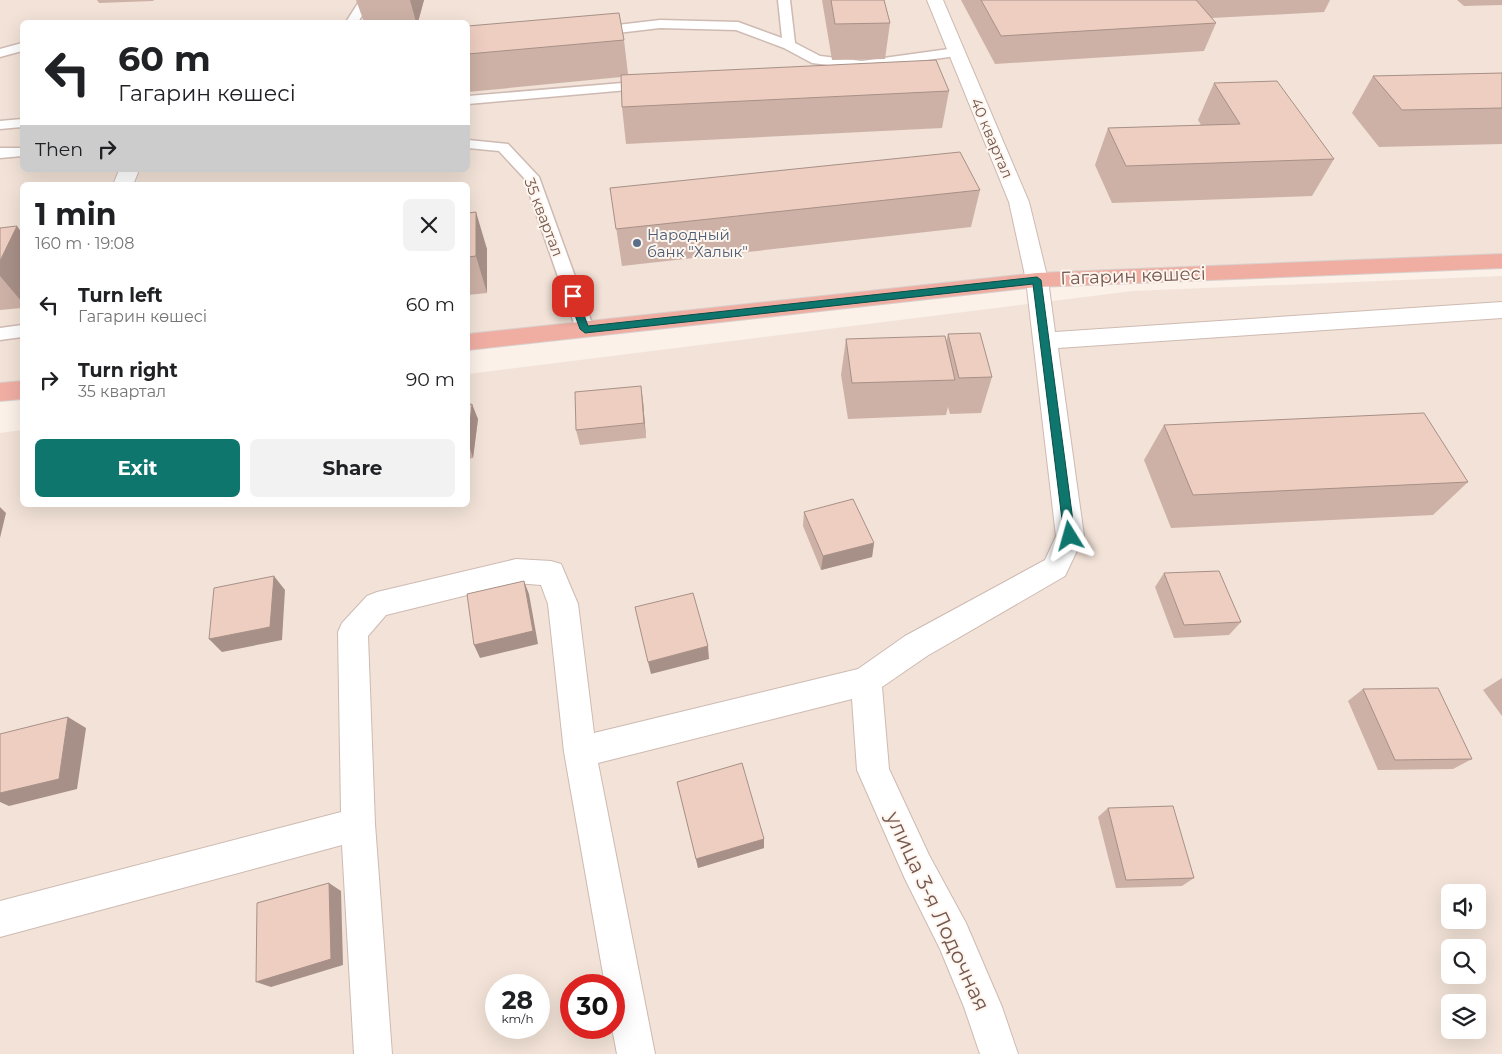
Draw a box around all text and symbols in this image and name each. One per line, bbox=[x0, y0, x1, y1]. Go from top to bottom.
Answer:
text: 60 m bbox=[118, 37, 211, 80]
icon: left bbox=[35, 40, 100, 105]
text: Гагарин көшесі bbox=[118, 80, 296, 107]
street label: 40 квартал bbox=[967, 95, 1017, 181]
icon: right bbox=[93, 135, 121, 163]
text: Then bbox=[35, 138, 83, 161]
street label: 35 квартал bbox=[520, 175, 568, 259]
text: 1 min bbox=[35, 196, 116, 233]
button: close bbox=[403, 199, 455, 251]
place label: Народный банк "Халык" bbox=[647, 225, 748, 261]
text: 160 m · 19:08 bbox=[35, 234, 134, 253]
marker: Народный банк "Халык" bbox=[631, 237, 643, 249]
street label: Гагарин көшесі bbox=[1060, 262, 1206, 290]
pin bbox=[552, 275, 594, 317]
icon: arrive bbox=[559, 282, 587, 310]
text: Turn left bbox=[78, 284, 163, 307]
icon: left bbox=[35, 291, 63, 319]
text: 60 m bbox=[406, 293, 455, 316]
text: Гагарин көшесі bbox=[78, 307, 207, 326]
text: Turn right bbox=[78, 359, 178, 382]
icon: right bbox=[35, 366, 63, 394]
text: 90 m bbox=[406, 368, 455, 391]
text: 35 квартал bbox=[78, 382, 166, 401]
button: Exit bbox=[35, 439, 240, 497]
button: Share bbox=[250, 439, 455, 497]
position arrow bbox=[1043, 509, 1095, 561]
street label: улица 3-я Лодочная bbox=[880, 806, 995, 1015]
map controls bbox=[1441, 884, 1486, 1039]
button: sound bbox=[1441, 884, 1486, 929]
button: search bbox=[1441, 939, 1486, 984]
speed limit sign: 30 bbox=[560, 974, 625, 1039]
text: 28 bbox=[502, 985, 533, 1015]
button: layers bbox=[1441, 994, 1486, 1039]
text: km/h bbox=[501, 1011, 534, 1026]

